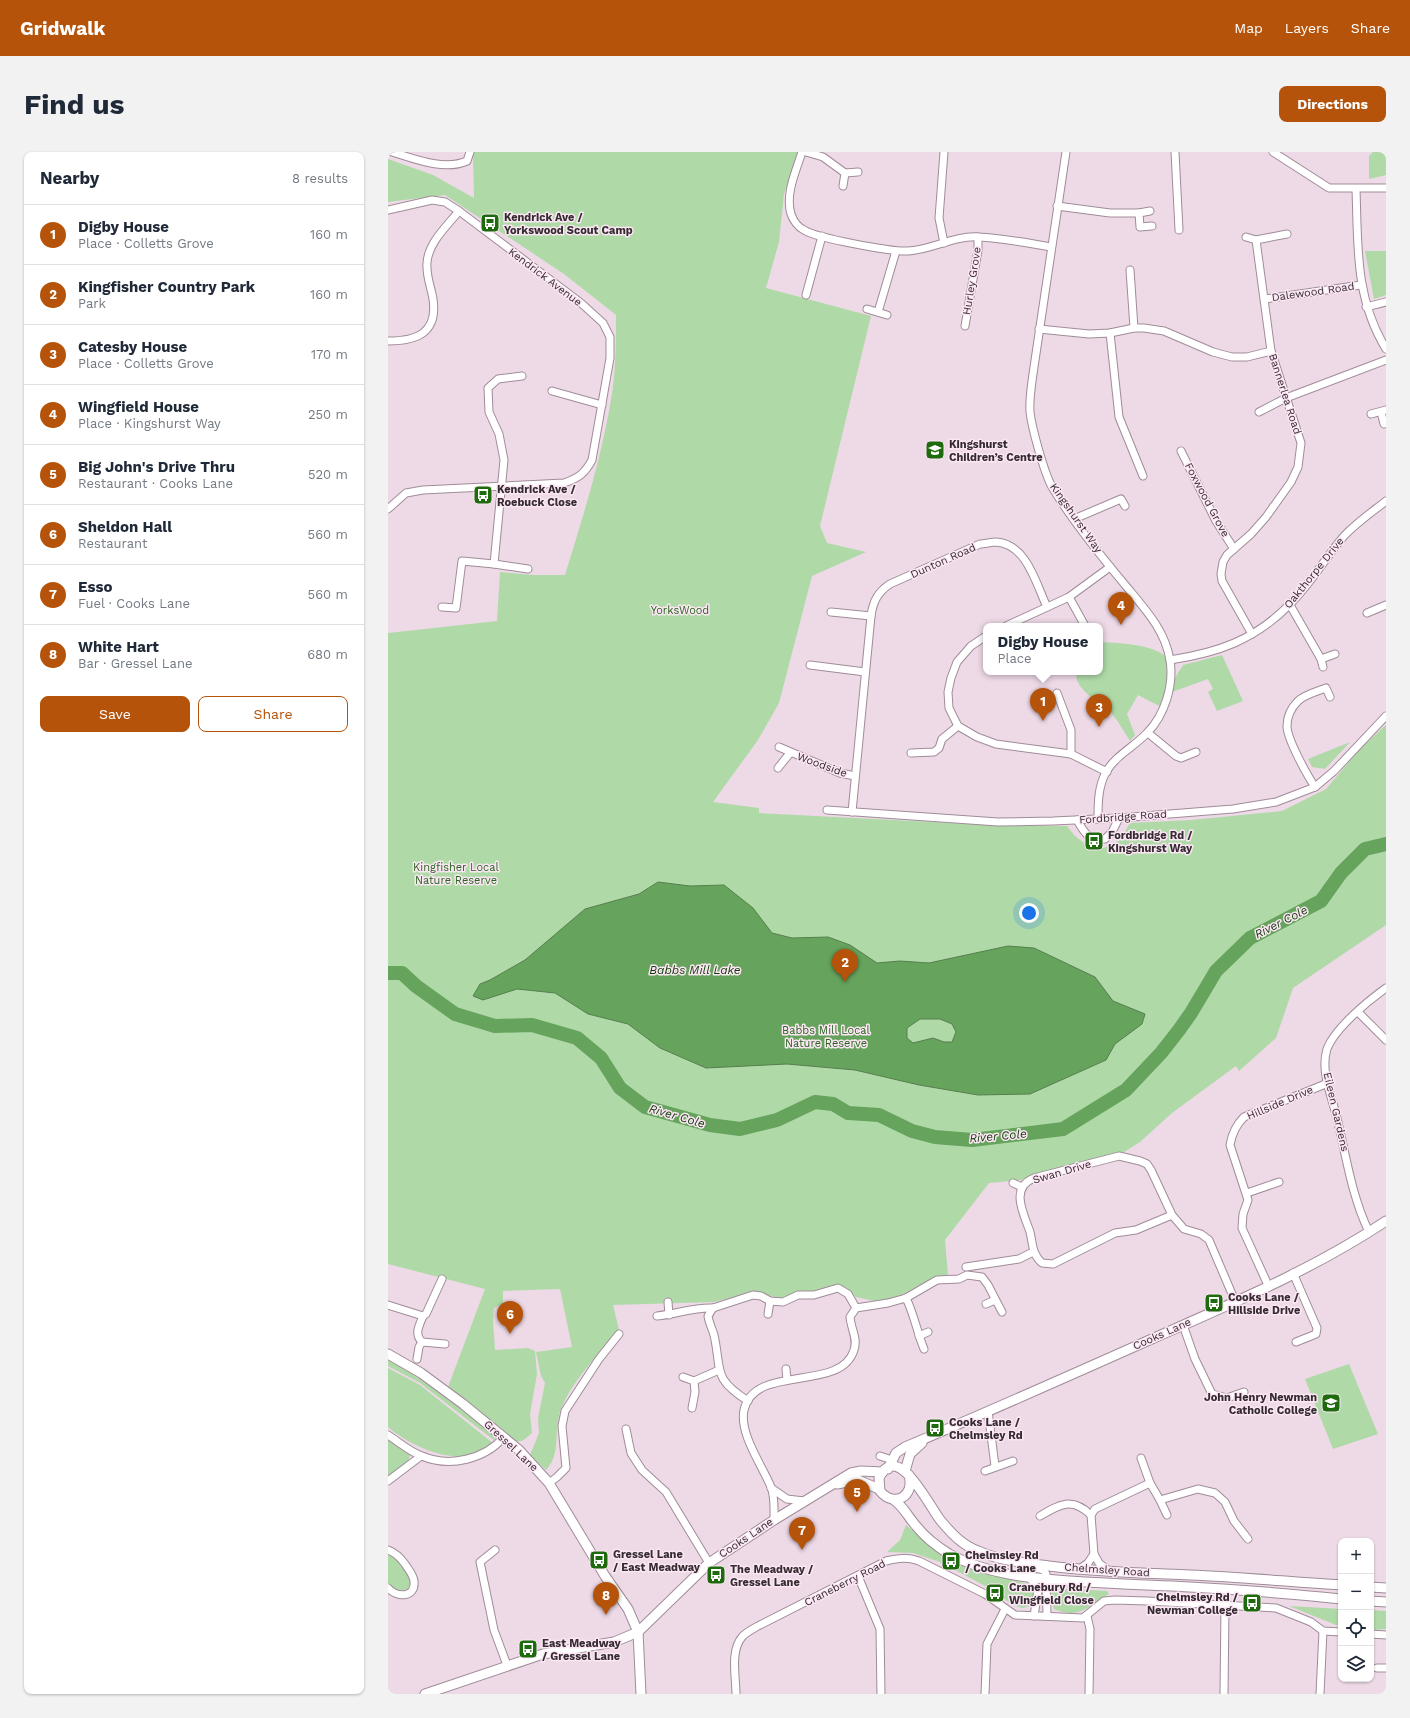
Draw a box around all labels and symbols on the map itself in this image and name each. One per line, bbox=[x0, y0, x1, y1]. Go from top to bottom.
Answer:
place label: Kendrick Ave / Yorkswood Scout Camp bbox=[504, 211, 633, 237]
bus stop icon: Kendrick Ave / Yorkswood Scout Camp bbox=[479, 212, 501, 234]
street label: Kendrick Avenue bbox=[506, 245, 584, 309]
street label: Hurley Grove bbox=[960, 246, 984, 316]
street label: Dalewood Road bbox=[1271, 280, 1355, 304]
street label: Bannerlea Road bbox=[1266, 352, 1304, 436]
place label: Kingshurst Children’s Centre bbox=[949, 438, 1043, 464]
school or university icon: Kingshurst Children’s Centre bbox=[924, 439, 946, 461]
street label: Foxwood Grove bbox=[1182, 461, 1232, 539]
street label: Kingshurst Way bbox=[1047, 481, 1105, 556]
place label: Kendrick Ave / Roebuck Close bbox=[497, 483, 577, 509]
bus stop icon: Kendrick Ave / Roebuck Close bbox=[472, 484, 494, 506]
street label: Oakthorpe Drive bbox=[1281, 535, 1347, 611]
street label: Dunton Road bbox=[908, 541, 978, 581]
pin: 4 bbox=[1108, 592, 1134, 625]
park label: YorksWood bbox=[651, 604, 709, 617]
pin: 1 bbox=[1030, 688, 1056, 721]
pin: 3 bbox=[1086, 694, 1112, 727]
street label: Woodside bbox=[795, 750, 849, 780]
street label: Fordbridge Road bbox=[1079, 807, 1167, 827]
place label: Fordbridge Rd / Kingshurst Way bbox=[1108, 829, 1193, 855]
bus stop icon: Fordbridge Rd / Kingshurst Way bbox=[1083, 830, 1105, 852]
park label: Kingfisher Local Nature Reserve bbox=[413, 861, 500, 887]
your location bbox=[1019, 903, 1039, 923]
water label: River Cole bbox=[1252, 903, 1310, 941]
pin: 2 bbox=[832, 949, 858, 982]
water label: Babbs Mill Lake bbox=[649, 963, 741, 977]
park label: Babbs Mill Local Nature Reserve bbox=[782, 1024, 871, 1050]
street label: Eileen Gardens bbox=[1321, 1071, 1351, 1153]
street label: Hillside Drive bbox=[1245, 1083, 1315, 1123]
water label: River Cole bbox=[647, 1101, 707, 1131]
water label: River Cole bbox=[969, 1127, 1027, 1145]
street label: Swan Drive bbox=[1031, 1157, 1093, 1187]
place label: Cooks Lane / Hillside Drive bbox=[1228, 1291, 1300, 1317]
bus stop icon: Cooks Lane / Hillside Drive bbox=[1203, 1292, 1225, 1314]
pin: 6 bbox=[497, 1301, 523, 1334]
street label: Cooks Lane bbox=[1131, 1315, 1193, 1353]
place label: John Henry Newman Catholic College bbox=[1204, 1391, 1317, 1417]
school or university icon: John Henry Newman Catholic College bbox=[1320, 1392, 1342, 1414]
place label: Cooks Lane / Chelmsley Rd bbox=[949, 1416, 1023, 1442]
bus stop icon: Cooks Lane / Chelmsley Rd bbox=[924, 1417, 946, 1439]
street label: Gressel Lane bbox=[481, 1418, 541, 1474]
pin: 5 bbox=[844, 1479, 870, 1512]
street label: Cooks Lane bbox=[717, 1515, 775, 1561]
pin: 7 bbox=[789, 1517, 815, 1550]
place label: Gressel Lane / East Meadway bbox=[613, 1548, 701, 1574]
bus stop icon: Gressel Lane / East Meadway bbox=[588, 1549, 610, 1571]
place label: Chelmsley Rd / Cooks Lane bbox=[965, 1549, 1039, 1575]
bus stop icon: Chelmsley Rd / Cooks Lane bbox=[940, 1550, 962, 1572]
street label: Craneberry Road bbox=[802, 1557, 888, 1609]
street label: Chelmsley Road bbox=[1064, 1561, 1150, 1579]
place label: The Meadway / Gressel Lane bbox=[730, 1563, 813, 1589]
bus stop icon: The Meadway / Gressel Lane bbox=[705, 1564, 727, 1586]
place label: Cranebury Rd / Wingfield Close bbox=[1009, 1581, 1094, 1607]
pin: 8 bbox=[593, 1582, 619, 1615]
bus stop icon: Cranebury Rd / Wingfield Close bbox=[984, 1582, 1006, 1604]
place label: Chelmsley Rd / Newman College bbox=[1147, 1591, 1238, 1617]
bus stop icon: Chelmsley Rd / Newman College bbox=[1241, 1592, 1263, 1614]
place label: East Meadway / Gressel Lane bbox=[542, 1637, 622, 1663]
bus stop icon: East Meadway / Gressel Lane bbox=[517, 1638, 539, 1660]

